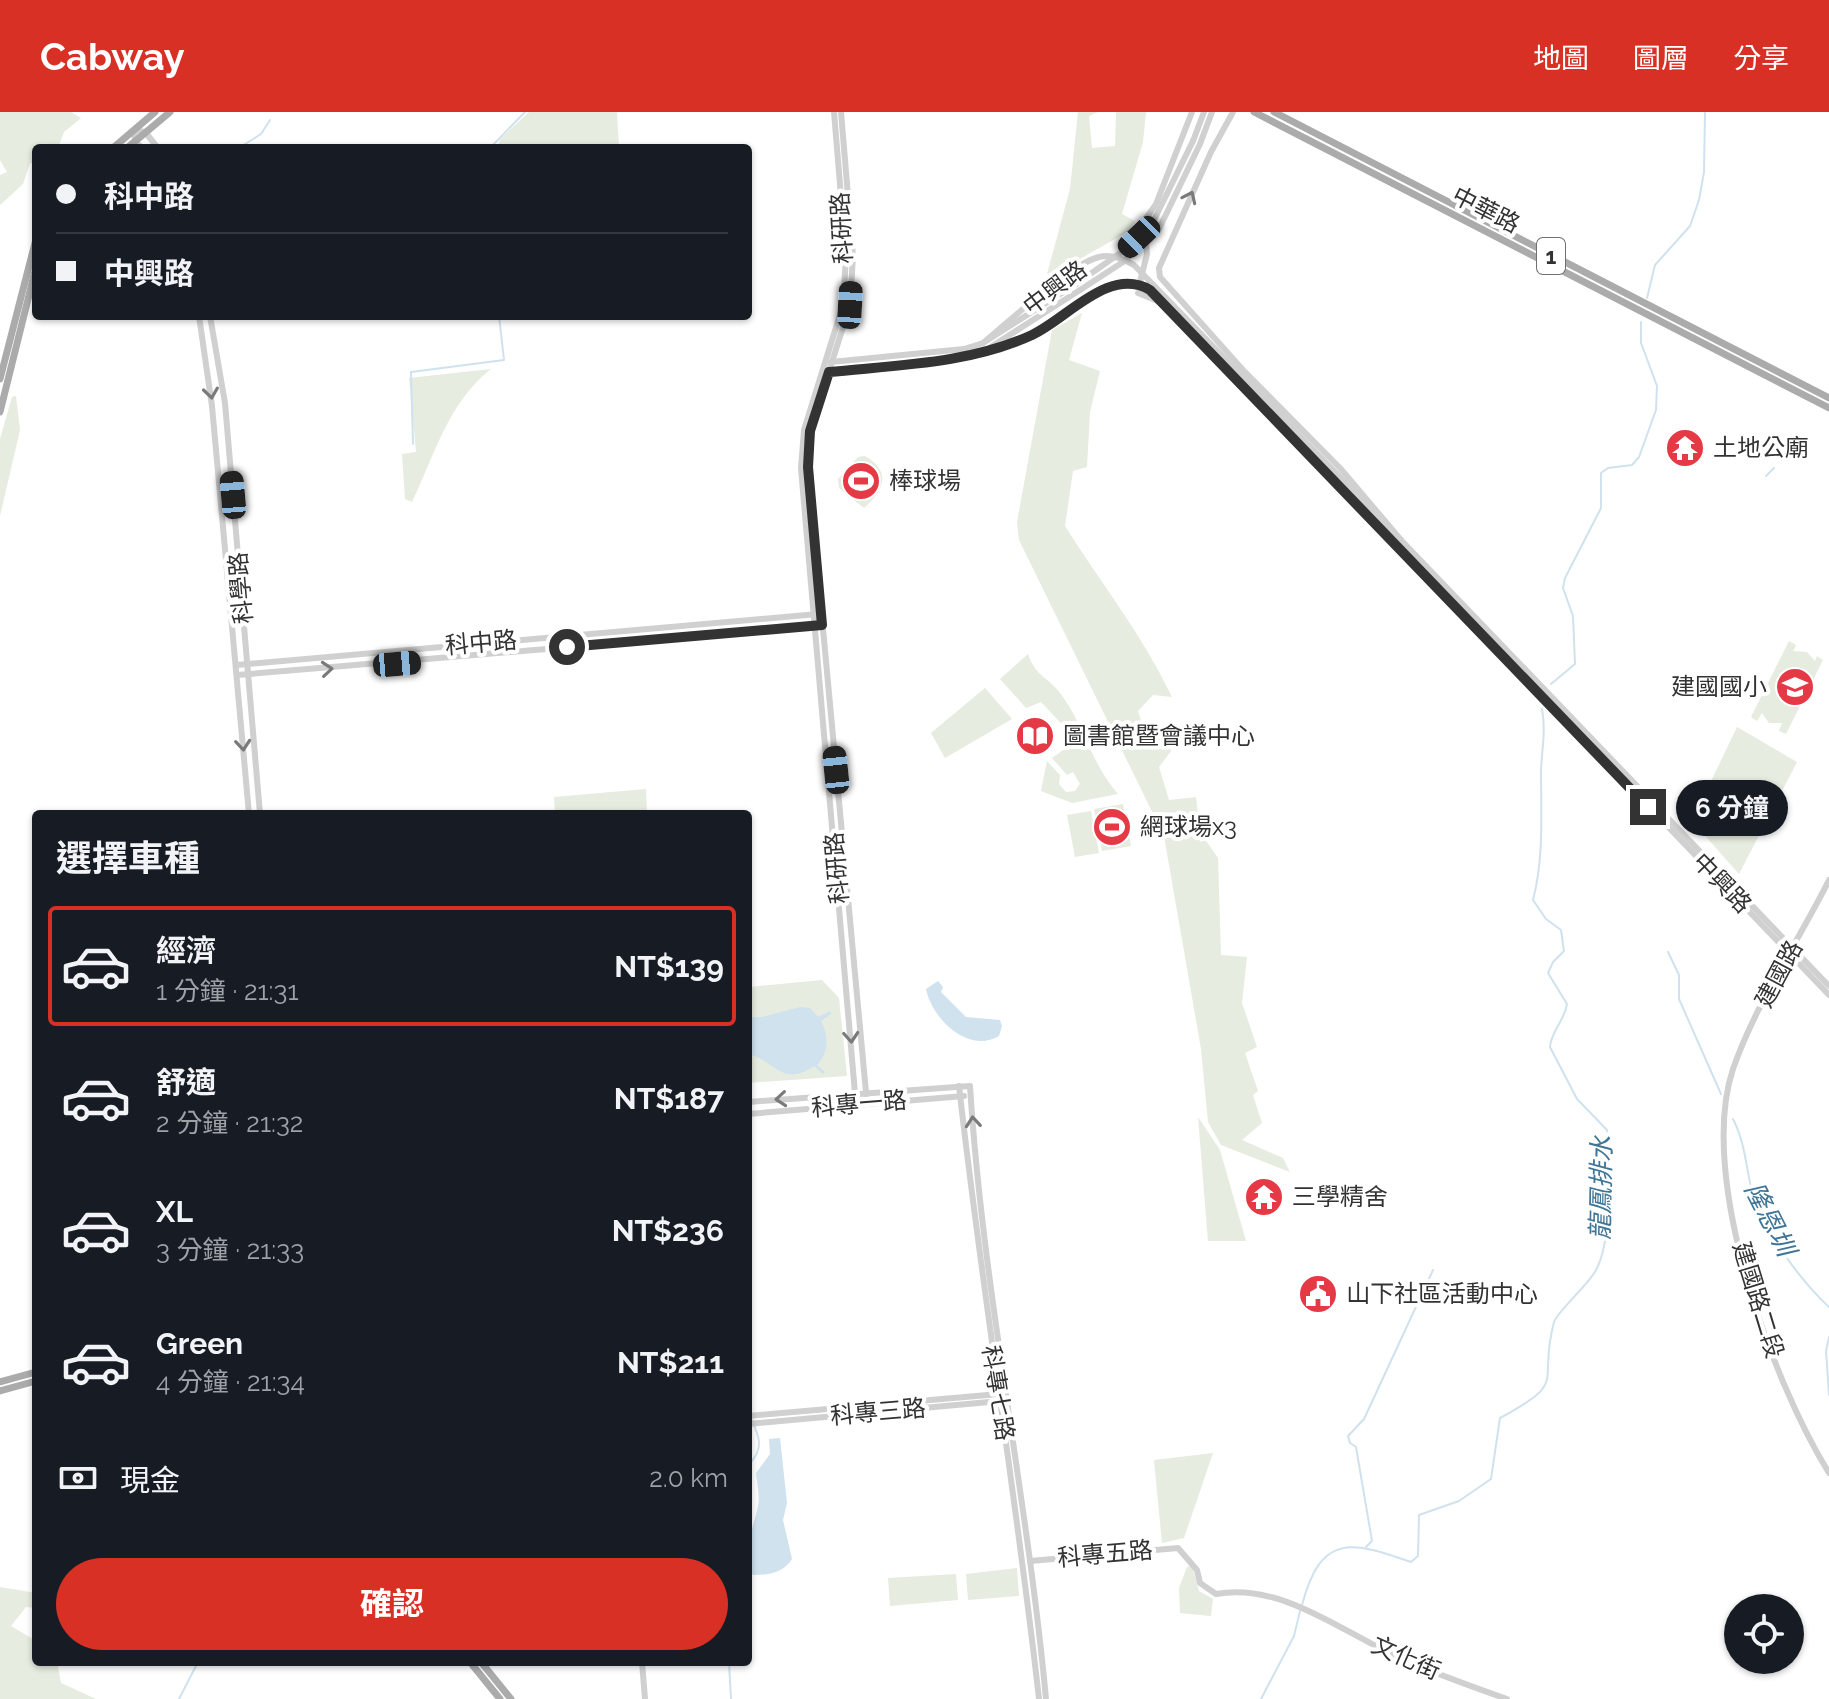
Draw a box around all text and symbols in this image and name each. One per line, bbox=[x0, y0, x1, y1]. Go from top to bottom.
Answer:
text: Cabway bbox=[40, 34, 185, 79]
text: 地圖 bbox=[1533, 42, 1589, 75]
text: 圖層 bbox=[1633, 42, 1689, 75]
text: 分享 bbox=[1733, 42, 1789, 75]
text: 科中路 bbox=[104, 179, 194, 214]
street label: 中華路 bbox=[1448, 180, 1525, 239]
one-way arrow bbox=[1180, 190, 1196, 205]
street label: 科研路 bbox=[825, 191, 858, 265]
car bbox=[1113, 212, 1165, 262]
road number: 1 bbox=[1537, 238, 1565, 274]
street label: 中興路 bbox=[1017, 254, 1092, 321]
text: 中興路 bbox=[104, 256, 194, 291]
car bbox=[837, 280, 863, 330]
one-way arrow bbox=[202, 387, 219, 400]
temple icon: 土地公廟 bbox=[1664, 427, 1706, 469]
place label: 土地公廟 bbox=[1713, 433, 1809, 462]
sports icon: 棒球場 bbox=[840, 460, 882, 502]
place label: 棒球場 bbox=[889, 466, 961, 495]
car bbox=[219, 470, 247, 520]
street label: 科學路 bbox=[223, 551, 258, 625]
street label: 科中路 bbox=[444, 625, 518, 660]
route start bbox=[549, 629, 585, 665]
car bbox=[372, 650, 422, 678]
one-way arrow bbox=[320, 661, 333, 678]
school or university icon: 建國國小 bbox=[1774, 666, 1816, 708]
place label: 建國國小 bbox=[1671, 672, 1767, 701]
library icon: 圖書館暨會議中心 bbox=[1014, 715, 1056, 757]
place label: 圖書館暨會議中心 bbox=[1063, 721, 1255, 750]
one-way arrow bbox=[234, 738, 251, 751]
car bbox=[822, 745, 850, 795]
callout: 6 分鐘 bbox=[1676, 779, 1788, 835]
route end bbox=[1630, 789, 1666, 825]
text: 6 分鐘 bbox=[1695, 793, 1769, 823]
sports icon: 網球場x3 bbox=[1091, 806, 1133, 848]
place label: 網球場x3 bbox=[1140, 812, 1237, 841]
street label: 科研路 bbox=[819, 831, 854, 905]
text: 選擇車種 bbox=[56, 837, 200, 879]
street label: 中興路 bbox=[1687, 847, 1758, 919]
icon: car bbox=[60, 930, 132, 1002]
text: 經濟 bbox=[156, 933, 216, 968]
street label: 建國路 bbox=[1749, 935, 1808, 1012]
text: NT$139 bbox=[614, 949, 724, 984]
text: 1 分鐘 · 21:31 bbox=[156, 976, 299, 1006]
one-way arrow bbox=[842, 1031, 859, 1044]
icon: car bbox=[60, 1062, 132, 1134]
text: 舒適 bbox=[156, 1065, 216, 1100]
text: NT$187 bbox=[614, 1081, 724, 1116]
street label: 科專一路 bbox=[810, 1085, 908, 1122]
one-way arrow bbox=[774, 1090, 787, 1107]
text: 2 分鐘 · 21:32 bbox=[156, 1108, 303, 1138]
one-way arrow bbox=[965, 1115, 982, 1128]
water label: 龍鳳排水 bbox=[1585, 1135, 1617, 1240]
temple icon: 三學精舍 bbox=[1243, 1176, 1285, 1218]
water label: 隆恩圳 bbox=[1739, 1177, 1803, 1264]
place label: 三學精舍 bbox=[1292, 1182, 1388, 1211]
icon: car bbox=[60, 1194, 132, 1266]
text: XL bbox=[156, 1194, 193, 1229]
text: NT$236 bbox=[612, 1213, 724, 1248]
text: 3 分鐘 · 21:33 bbox=[156, 1235, 304, 1265]
street label: 建國路二段 bbox=[1727, 1238, 1790, 1361]
public building icon: 山下社區活動中心 bbox=[1297, 1273, 1339, 1315]
place label: 山下社區活動中心 bbox=[1346, 1279, 1538, 1308]
icon: car bbox=[60, 1326, 132, 1398]
text: Green bbox=[156, 1326, 243, 1361]
street label: 科專七路 bbox=[977, 1343, 1020, 1443]
text: NT$211 bbox=[617, 1345, 724, 1380]
text: 4 分鐘 · 21:34 bbox=[156, 1367, 305, 1397]
street label: 科專三路 bbox=[829, 1393, 927, 1430]
icon: cash bbox=[56, 1456, 100, 1500]
text: 現金 bbox=[120, 1463, 180, 1498]
text: 2.0 km bbox=[649, 1463, 728, 1493]
street label: 科專五路 bbox=[1056, 1535, 1154, 1572]
button: 確認 bbox=[56, 1558, 728, 1650]
map controls bbox=[1724, 1594, 1804, 1674]
button: locate bbox=[1724, 1594, 1804, 1674]
street label: 文化街 bbox=[1367, 1630, 1445, 1685]

